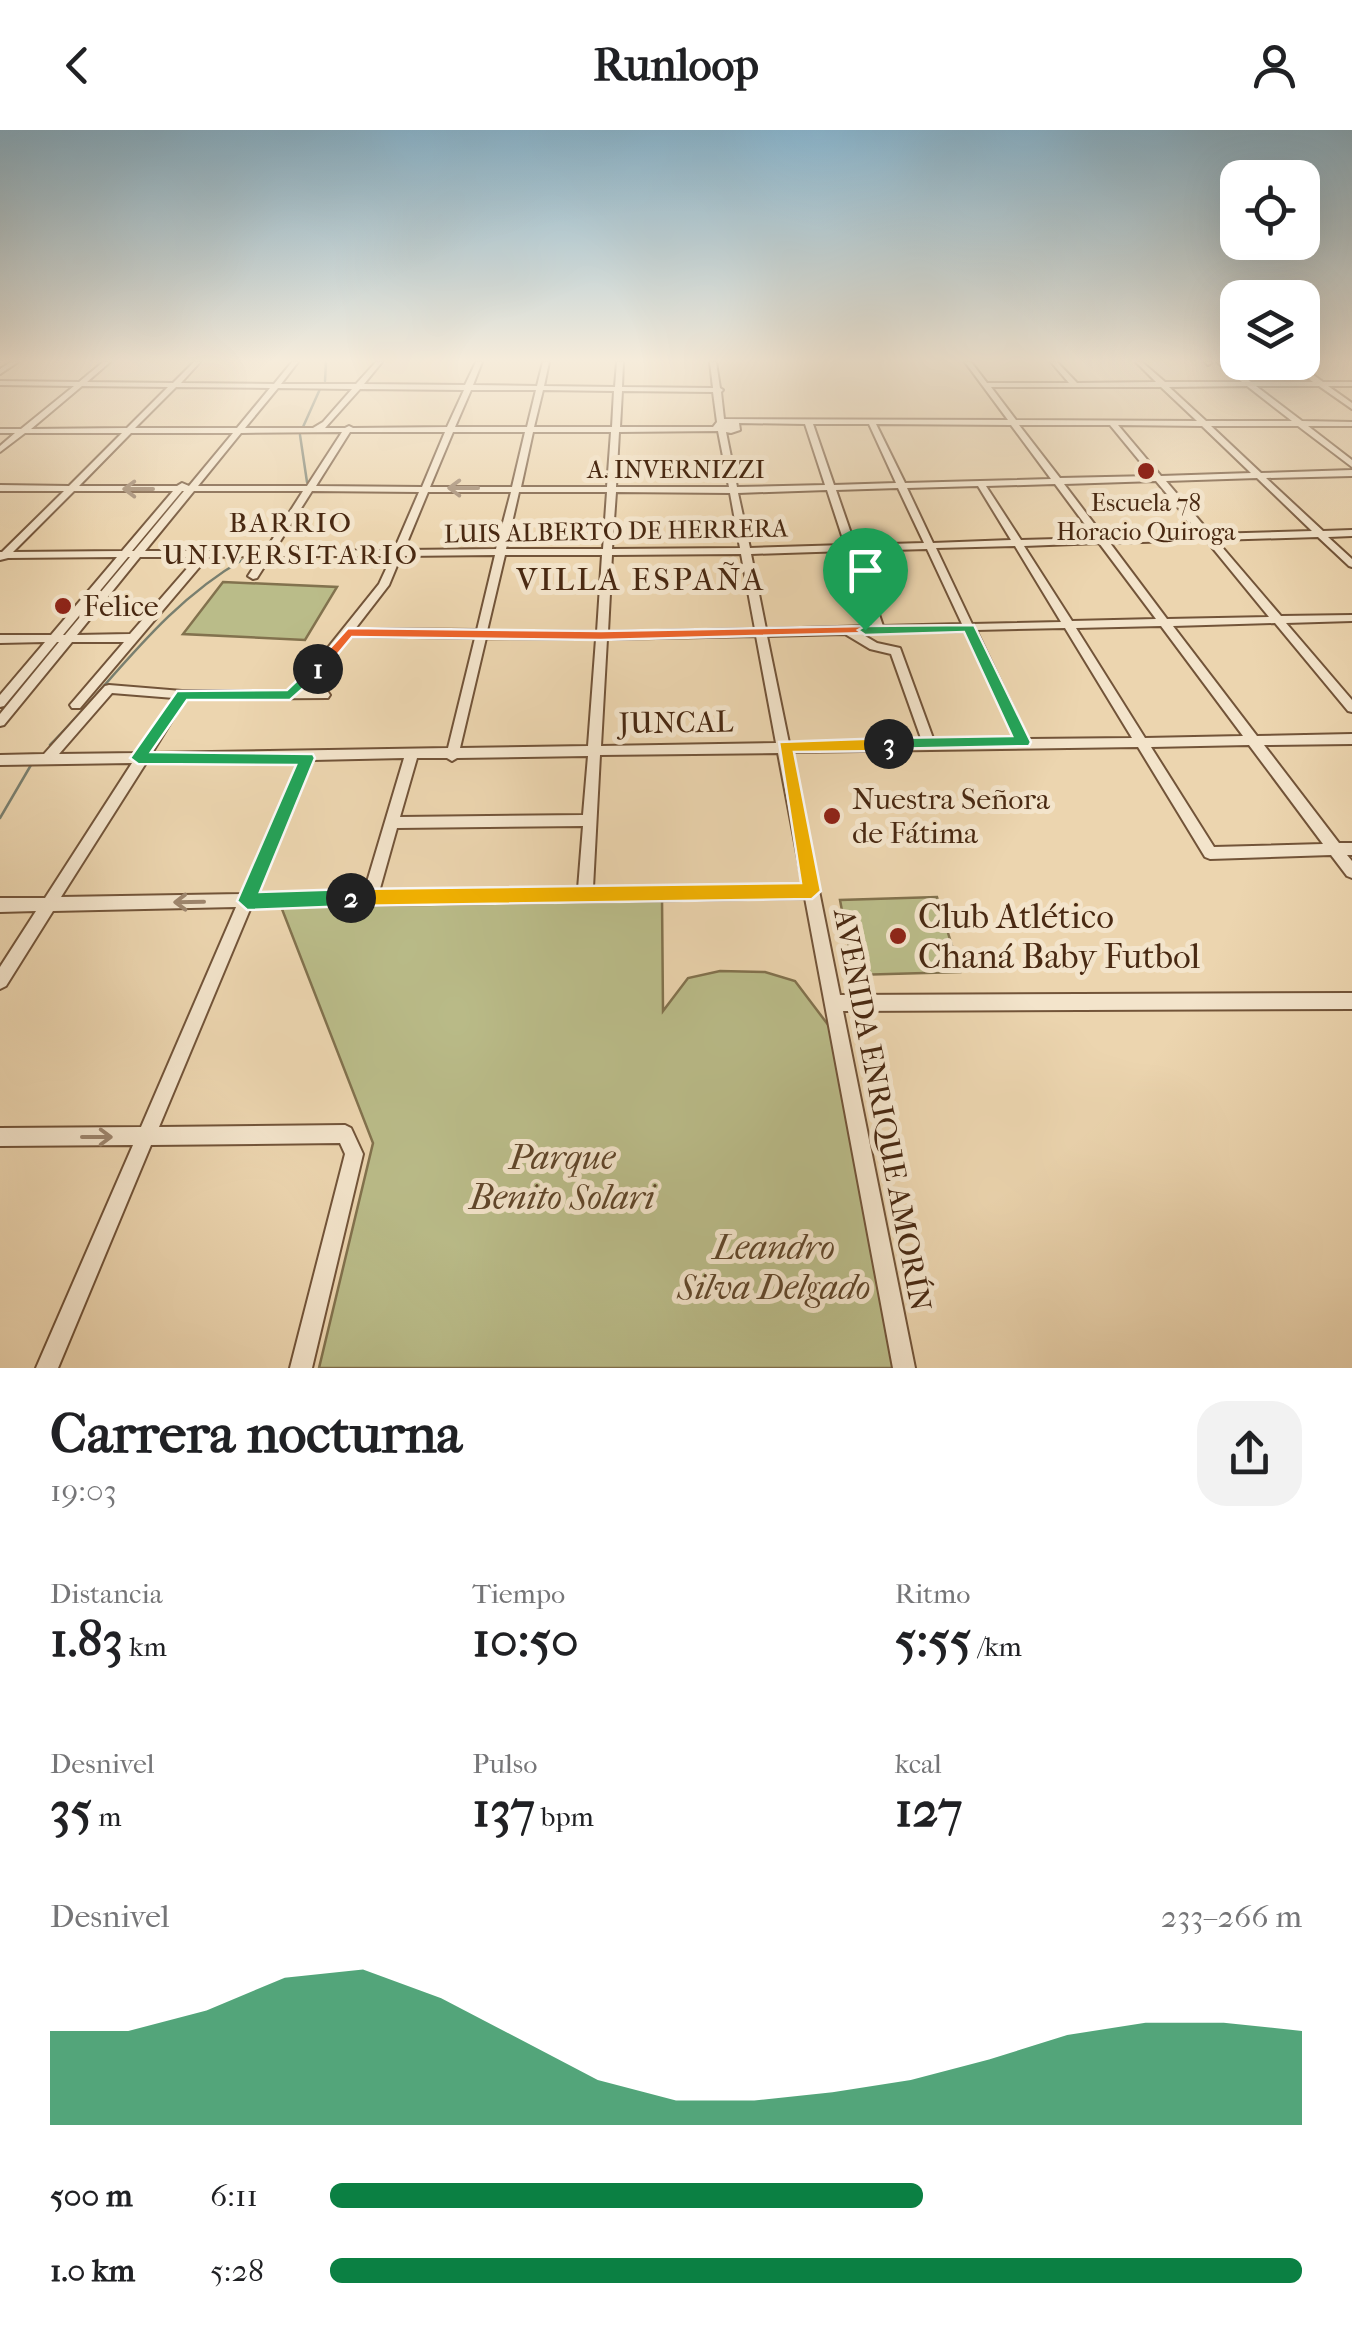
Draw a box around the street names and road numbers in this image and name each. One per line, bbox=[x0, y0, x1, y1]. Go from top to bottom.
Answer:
street label: A. INVERNIZZI bbox=[586, 455, 765, 484]
street label: LUIS ALBERTO DE HERRERA bbox=[444, 513, 789, 549]
street label: JUNCAL bbox=[616, 705, 734, 742]
street label: AVENIDA ENRIQUE AMORÍN bbox=[826, 905, 938, 1314]

